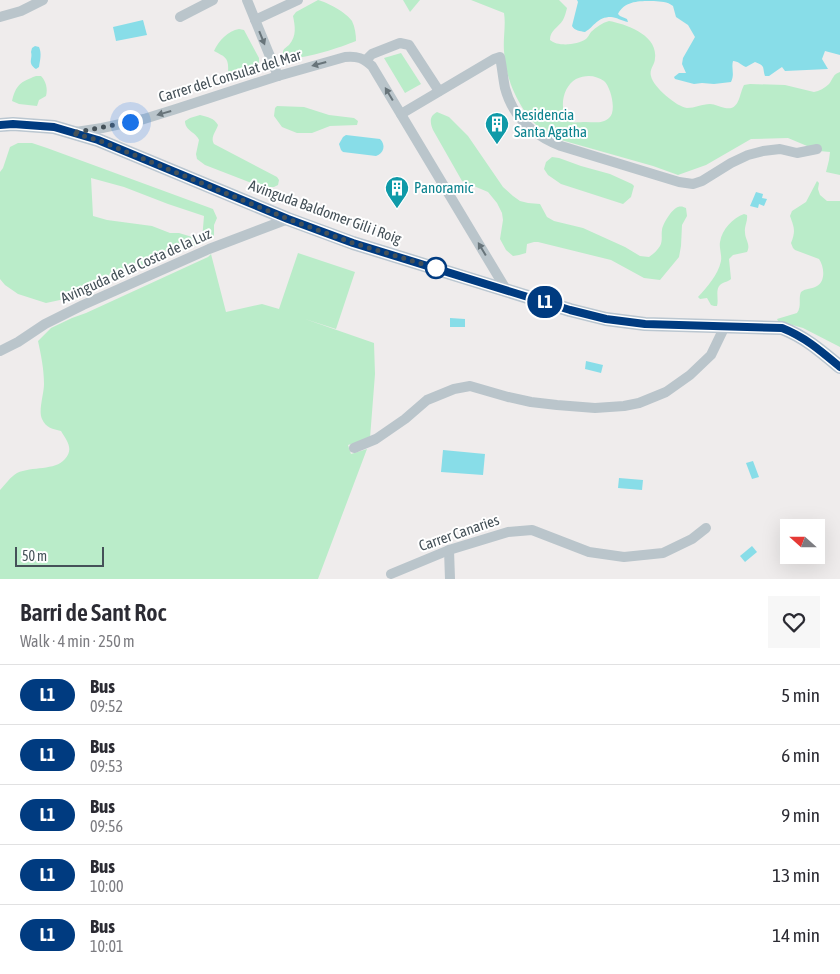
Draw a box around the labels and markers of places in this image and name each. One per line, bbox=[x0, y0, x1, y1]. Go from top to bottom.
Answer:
place label: Residencia Santa Agatha bbox=[514, 106, 587, 140]
building icon: Residencia Santa Agatha bbox=[484, 111, 510, 145]
building icon: Panoramic bbox=[384, 175, 410, 209]
place label: Panoramic bbox=[414, 179, 474, 196]
unlabelled marker bbox=[425, 257, 447, 279]

